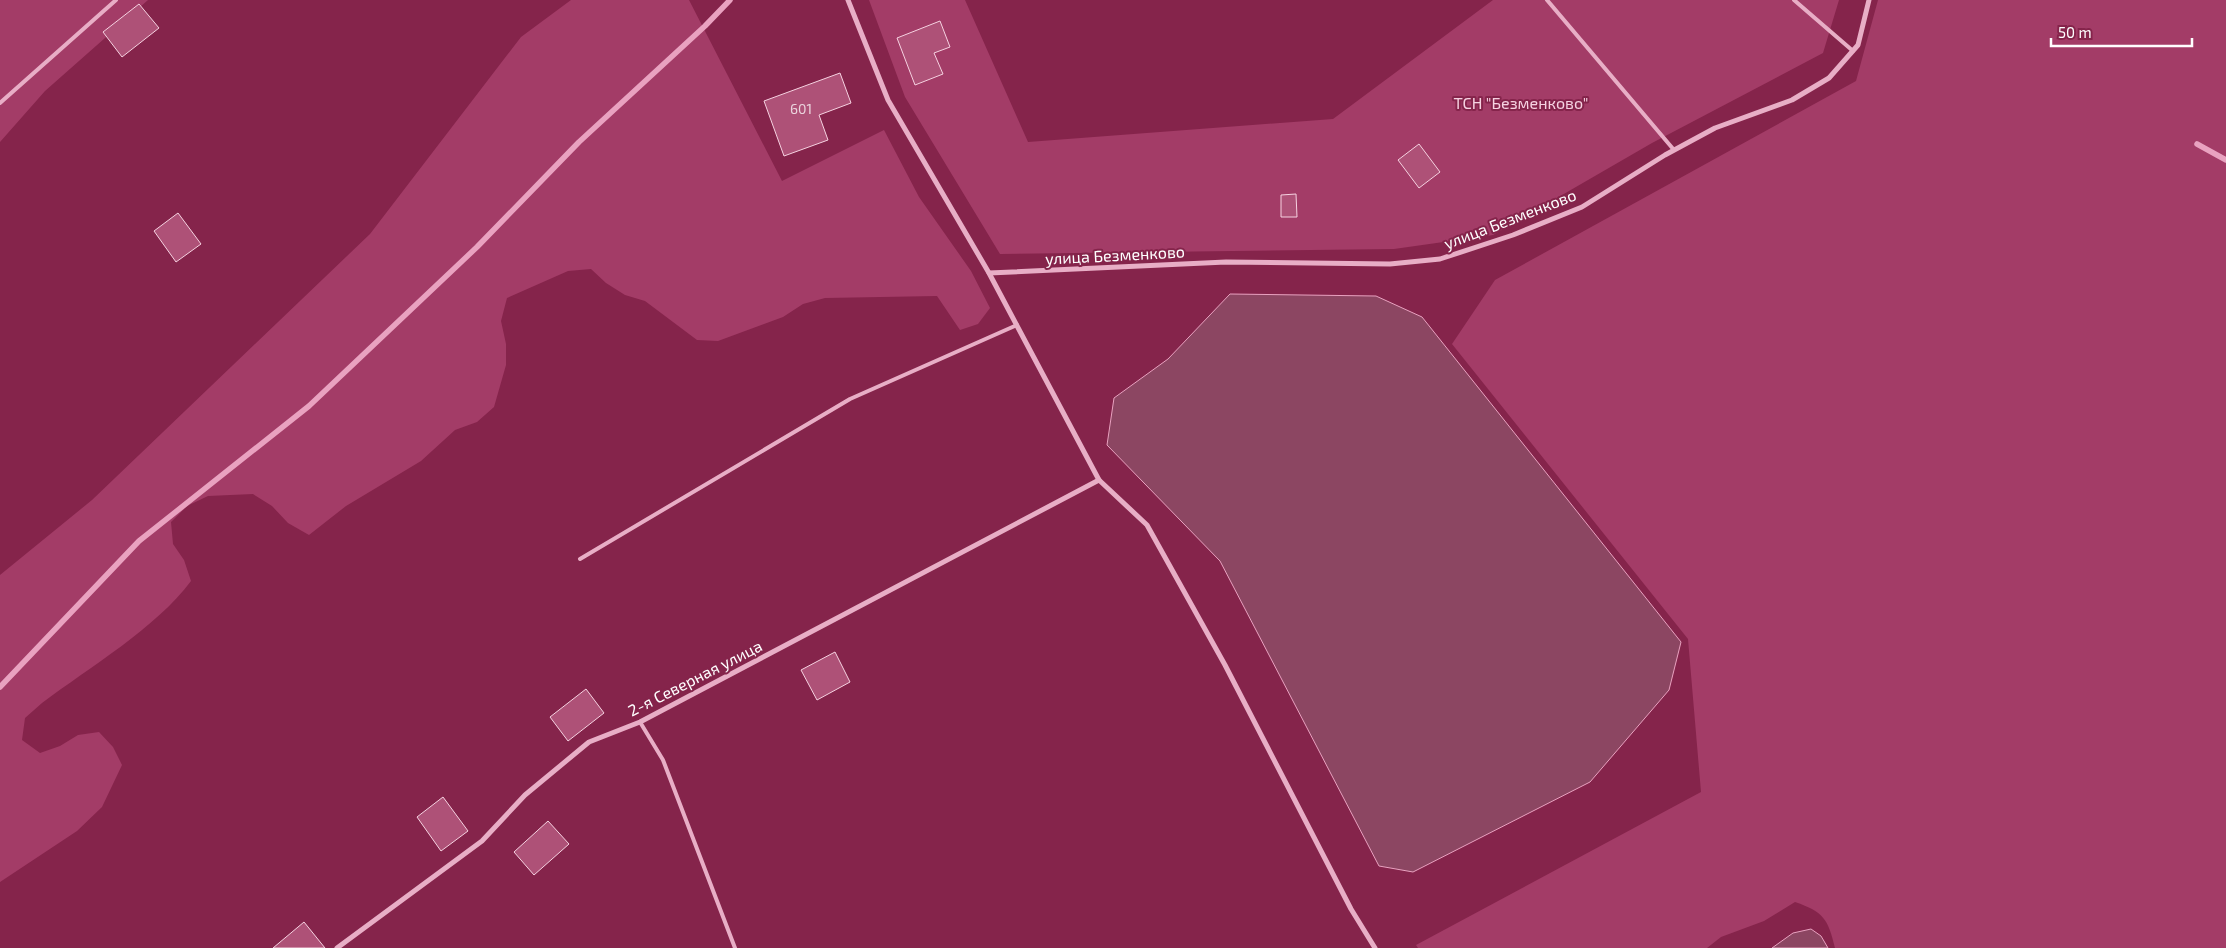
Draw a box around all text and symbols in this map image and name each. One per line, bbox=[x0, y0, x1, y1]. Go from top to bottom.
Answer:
scale bar bbox=[2051, 15, 2192, 47]
text: 50 m bbox=[2058, 23, 2092, 41]
park label: ТСН "Безменково" bbox=[1454, 93, 1588, 112]
house number: 601 bbox=[790, 100, 812, 117]
street label: улица Безменково bbox=[1441, 185, 1579, 253]
street label: улица Безменково bbox=[1045, 241, 1185, 269]
street label: 2-я Северная улица bbox=[625, 636, 765, 720]

